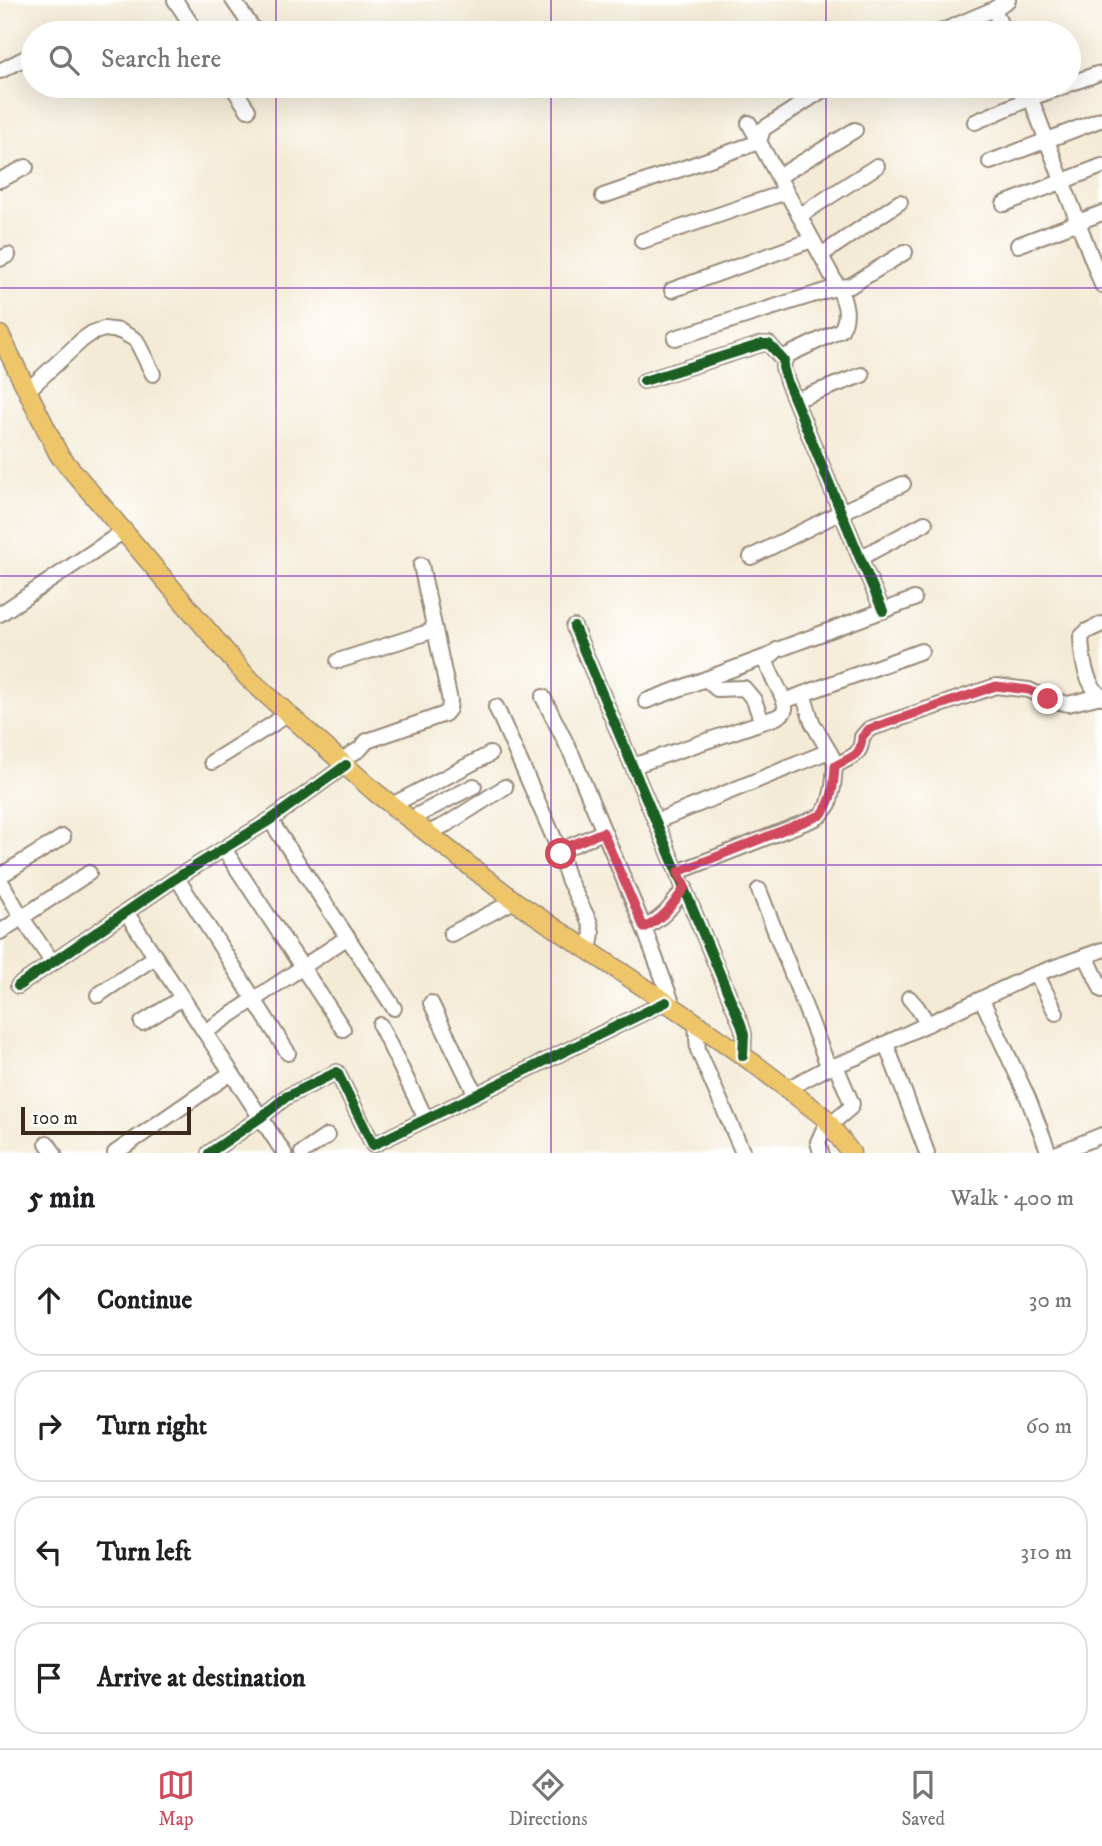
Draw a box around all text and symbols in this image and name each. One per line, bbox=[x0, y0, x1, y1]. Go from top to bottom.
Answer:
search box bbox=[21, 21, 1081, 98]
icon: search bbox=[45, 41, 83, 79]
text: Search here bbox=[101, 43, 221, 76]
route end bbox=[1032, 683, 1063, 714]
route start bbox=[545, 838, 576, 869]
scale bar bbox=[21, 1104, 191, 1136]
text: 100 m bbox=[32, 1107, 78, 1130]
text: 5 min bbox=[28, 1180, 95, 1217]
text: Walk · 400 m bbox=[951, 1184, 1074, 1213]
icon: ahead bbox=[30, 1281, 68, 1319]
text: Continue bbox=[97, 1284, 192, 1317]
text: 30 m bbox=[1029, 1286, 1072, 1315]
icon: right bbox=[30, 1407, 68, 1445]
text: Turn right bbox=[97, 1410, 207, 1443]
text: 60 m bbox=[1025, 1412, 1072, 1441]
icon: left bbox=[30, 1533, 68, 1571]
text: Turn left bbox=[97, 1536, 191, 1569]
text: 310 m bbox=[1020, 1538, 1072, 1567]
icon: arrive bbox=[30, 1659, 68, 1697]
text: Arrive at destination bbox=[97, 1662, 306, 1695]
tab: Map bbox=[157, 1766, 195, 1831]
tab: Directions bbox=[509, 1766, 588, 1831]
tab: Saved bbox=[901, 1766, 945, 1831]

